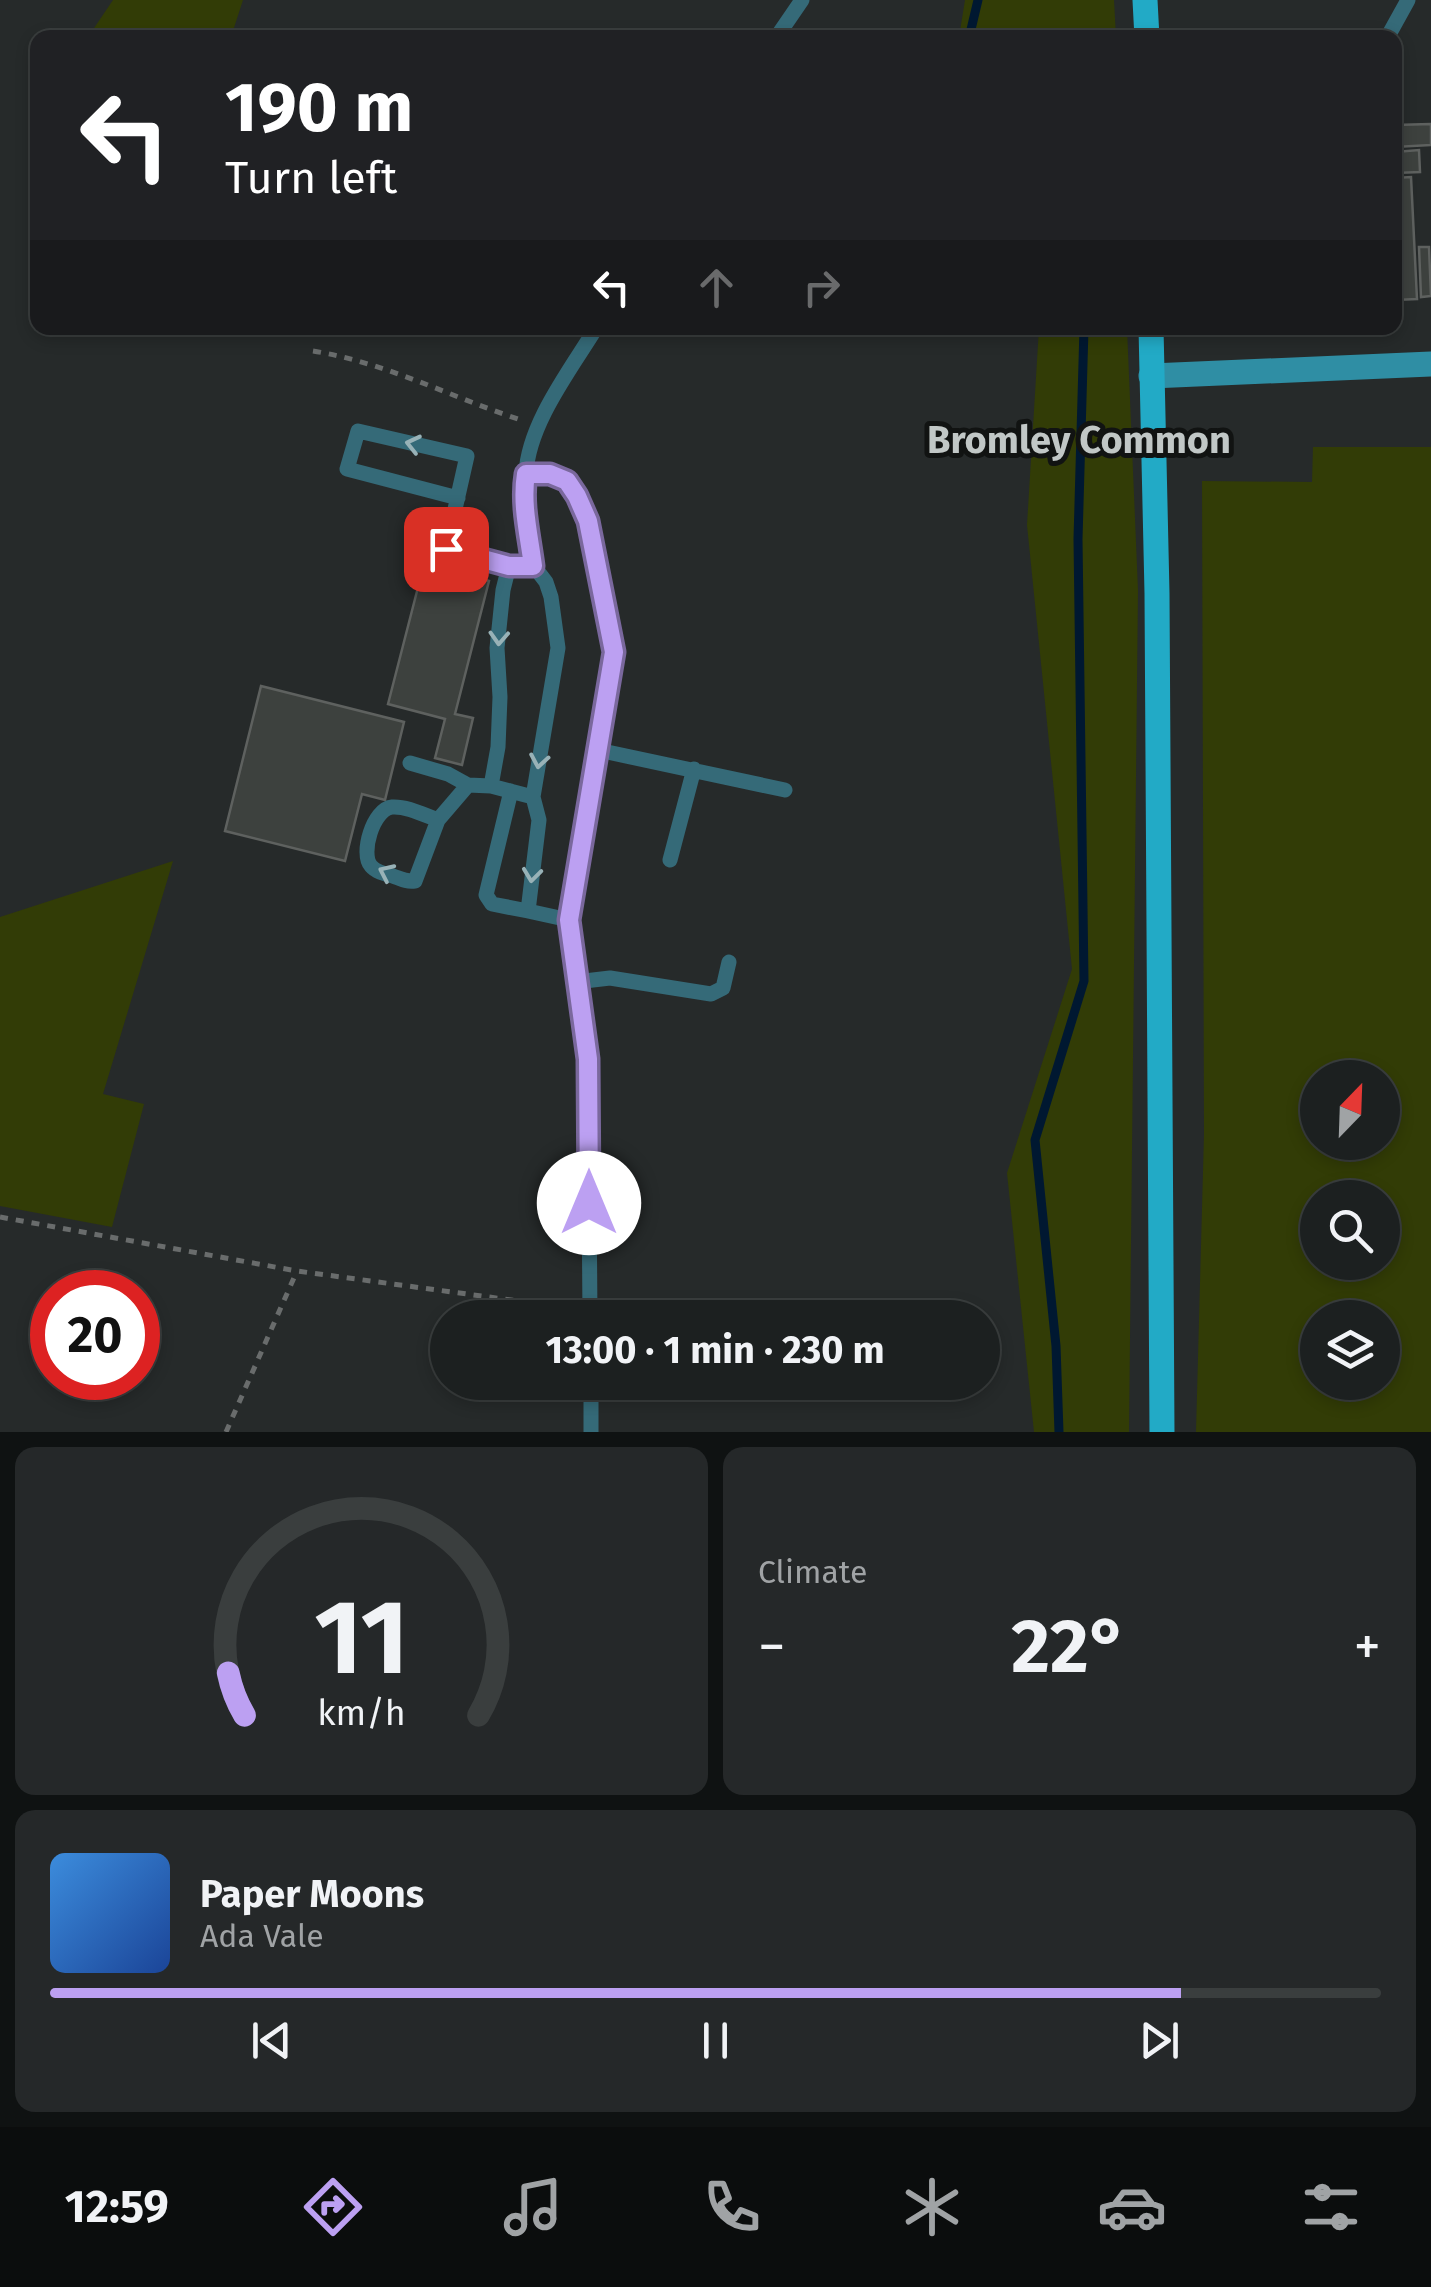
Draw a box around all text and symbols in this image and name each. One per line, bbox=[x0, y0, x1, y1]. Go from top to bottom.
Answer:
text: 190 m bbox=[225, 66, 413, 150]
icon: left bbox=[60, 70, 190, 200]
text: Turn left bbox=[225, 151, 397, 205]
icon: left bbox=[584, 260, 639, 315]
icon: ahead bbox=[689, 260, 744, 315]
icon: right bbox=[794, 260, 849, 315]
district label: Bromley Common bbox=[927, 417, 1231, 463]
one-way arrow bbox=[405, 435, 422, 456]
pin bbox=[404, 507, 489, 592]
icon: arrive bbox=[419, 522, 474, 577]
one-way arrow bbox=[489, 631, 510, 647]
one-way arrow bbox=[529, 752, 550, 769]
one-way arrow bbox=[378, 864, 396, 884]
one-way arrow bbox=[522, 867, 543, 883]
north arrow bbox=[1300, 1060, 1400, 1160]
map controls bbox=[1300, 1060, 1400, 1400]
position arrow bbox=[537, 1151, 641, 1255]
button: search bbox=[1300, 1180, 1400, 1280]
speed limit sign: 20 bbox=[30, 1270, 160, 1400]
button: layers bbox=[1300, 1300, 1400, 1400]
text: 13:00 · 1 min · 230 m bbox=[545, 1327, 885, 1373]
text: Climate bbox=[758, 1553, 867, 1591]
text: 11 bbox=[314, 1576, 409, 1701]
text: 22° bbox=[1011, 1602, 1128, 1692]
text: − bbox=[758, 1614, 786, 1680]
text: + bbox=[1354, 1614, 1381, 1680]
text: km/h bbox=[317, 1692, 406, 1734]
text: Paper Moons bbox=[200, 1871, 424, 1917]
text: Ada Vale bbox=[200, 1917, 324, 1955]
icon: previous bbox=[244, 2013, 299, 2068]
icon: pause bbox=[688, 2013, 743, 2068]
icon: next bbox=[1132, 2013, 1187, 2068]
icon: directions bbox=[298, 2172, 368, 2242]
icon: music bbox=[498, 2172, 568, 2242]
icon: phone bbox=[697, 2172, 767, 2242]
icon: climate bbox=[897, 2172, 967, 2242]
icon: car bbox=[1097, 2172, 1167, 2242]
icon: filters bbox=[1296, 2172, 1366, 2242]
text: 12:59 bbox=[65, 2180, 169, 2234]

